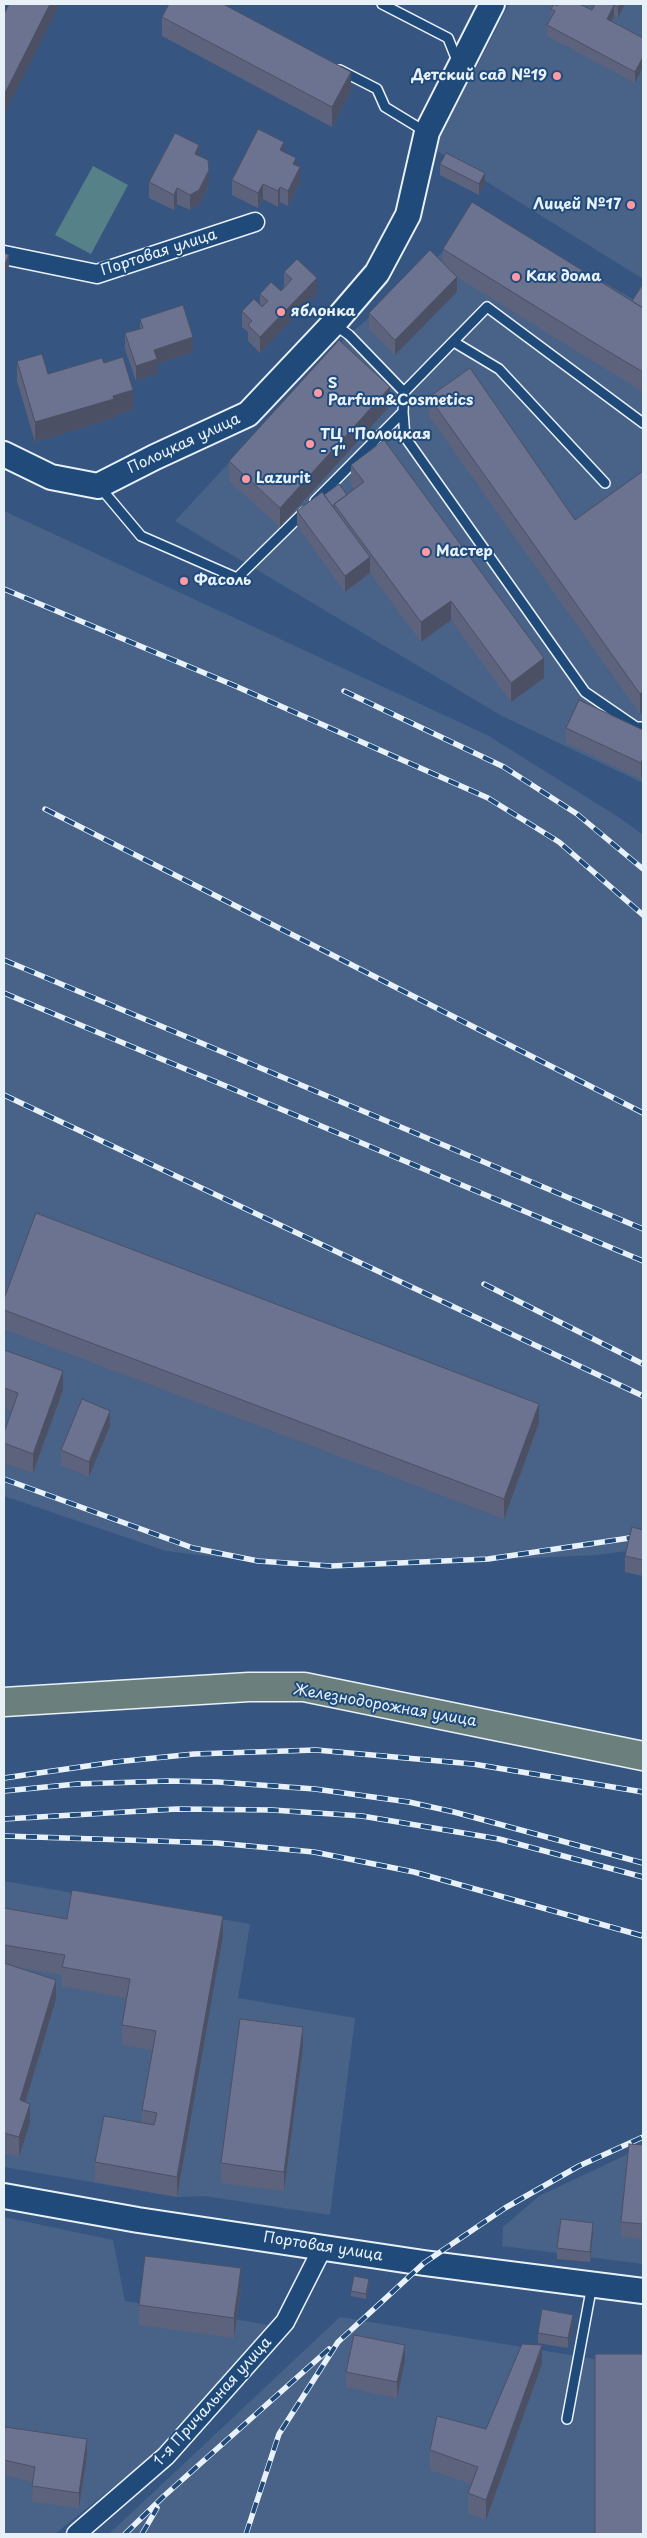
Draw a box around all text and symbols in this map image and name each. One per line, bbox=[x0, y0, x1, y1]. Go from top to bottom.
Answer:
place label: Детский сад №19 bbox=[411, 67, 547, 85]
marker: Детский сад №19 bbox=[551, 70, 563, 82]
place label: Лицей №17 bbox=[533, 196, 621, 214]
marker: Лицей №17 bbox=[625, 199, 637, 211]
street label: Портовая улица bbox=[99, 226, 219, 280]
place label: Как дома bbox=[526, 268, 601, 286]
marker: Как дома bbox=[510, 271, 522, 283]
place label: яблонка bbox=[291, 303, 356, 321]
marker: яблонка bbox=[275, 306, 287, 318]
place label: S Parfum&Cosmetics bbox=[328, 375, 473, 410]
marker: S Parfum&Cosmetics bbox=[312, 387, 324, 399]
street label: Полоцкая улица bbox=[125, 410, 243, 478]
place label: ТЦ "Полоцкая - 1" bbox=[320, 426, 431, 461]
marker: ТЦ "Полоцкая - 1" bbox=[304, 438, 316, 450]
place label: Lazurit bbox=[256, 470, 311, 488]
marker: Lazurit bbox=[240, 473, 252, 485]
place label: Мастер bbox=[436, 543, 493, 561]
marker: Мастер bbox=[420, 546, 432, 558]
place label: Фасоль bbox=[194, 572, 251, 590]
marker: Фасоль bbox=[178, 575, 190, 587]
street label: Железнодорожная улица bbox=[292, 1681, 478, 1731]
street label: Портовая улица bbox=[262, 2229, 384, 2265]
street label: 1-я Причальная улица bbox=[150, 2334, 276, 2470]

